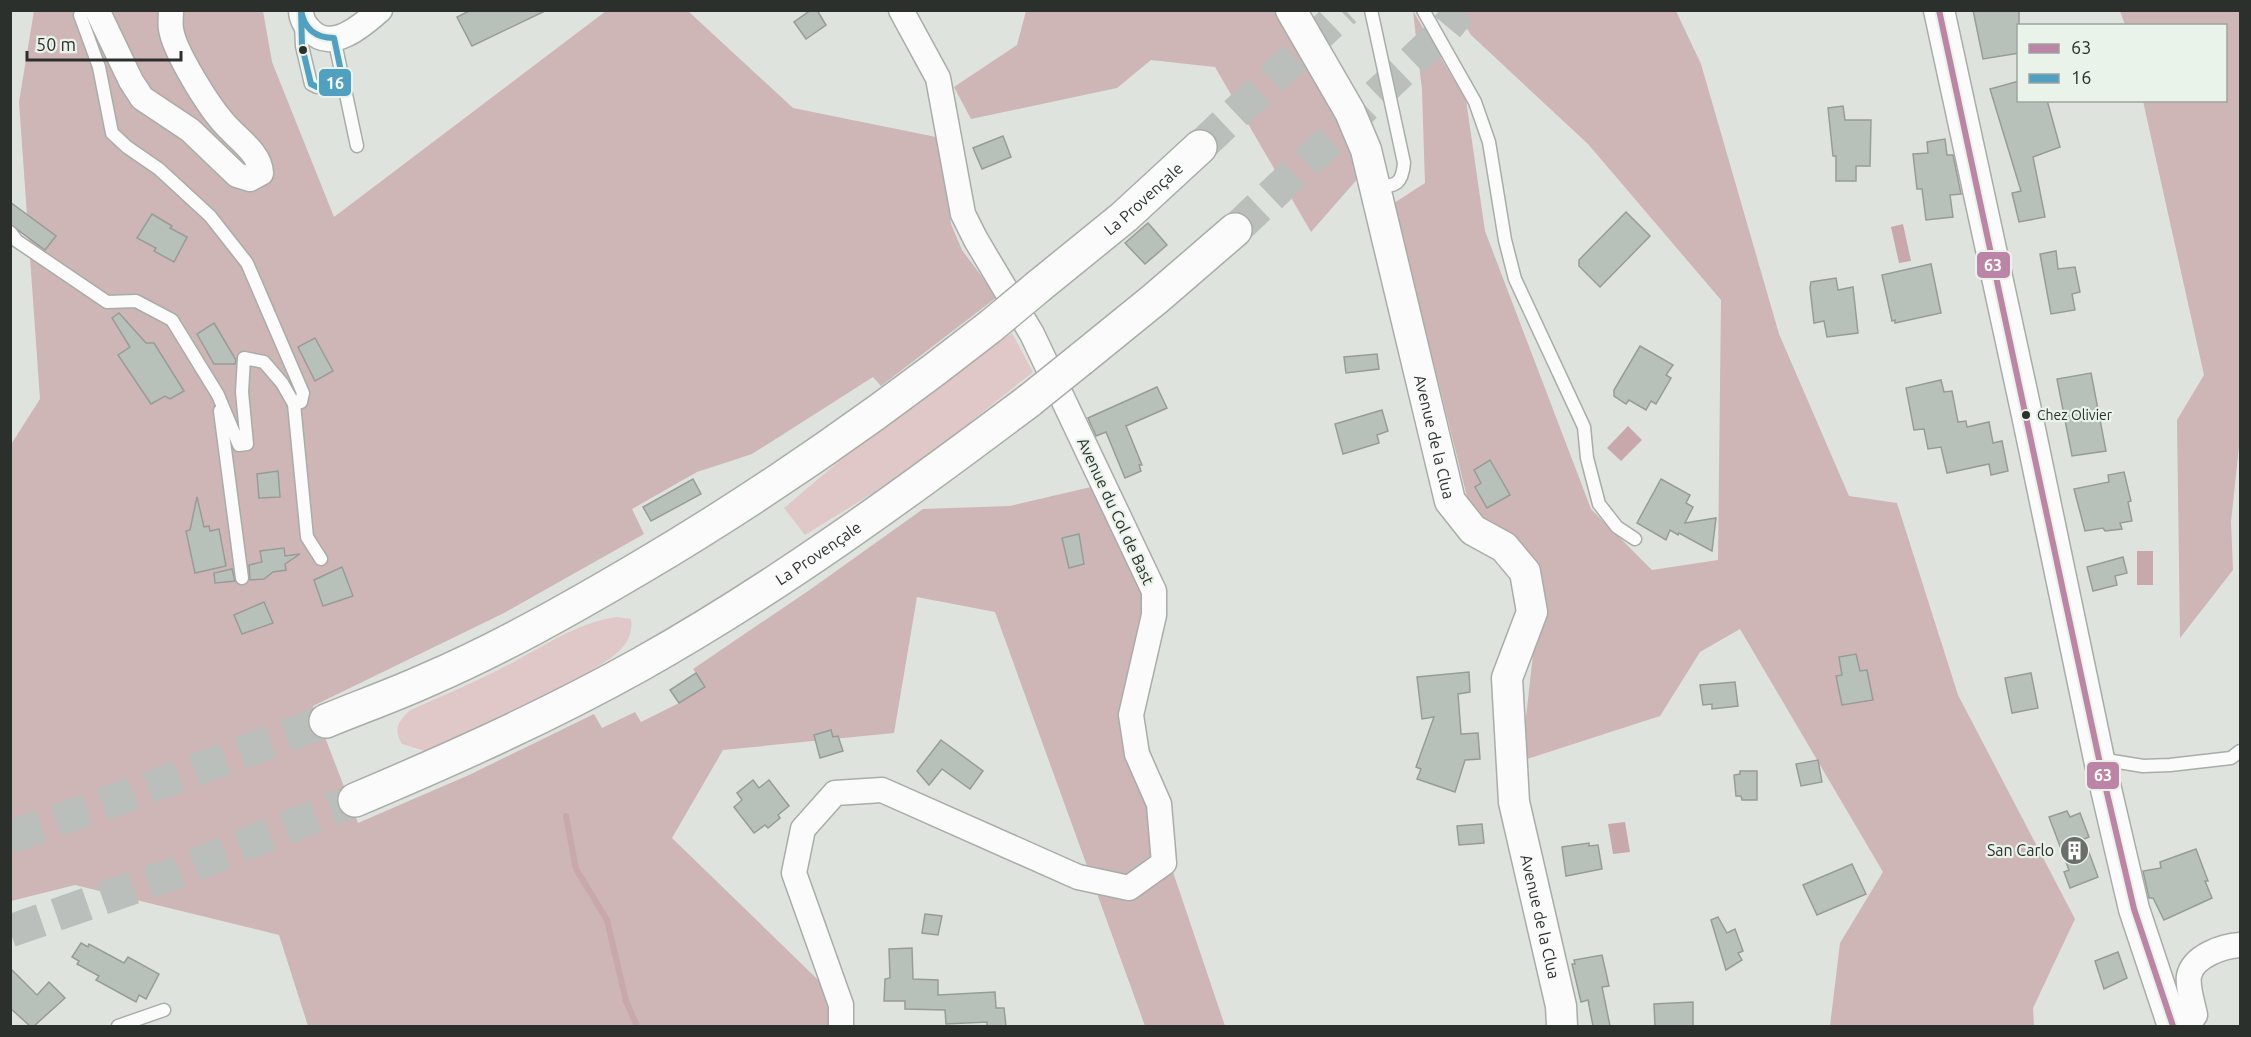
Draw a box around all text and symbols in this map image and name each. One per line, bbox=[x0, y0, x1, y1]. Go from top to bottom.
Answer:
scale bar bbox=[27, 24, 182, 62]
legend bbox=[2017, 24, 2227, 102]
text: 50 m bbox=[36, 34, 76, 54]
text: 63 bbox=[2071, 37, 2091, 57]
unlabelled marker bbox=[297, 44, 309, 56]
text: 16 bbox=[2071, 67, 2091, 87]
line badge: 16 bbox=[318, 68, 352, 97]
text: 16 bbox=[326, 74, 344, 92]
street label: La Provençale bbox=[1100, 159, 1186, 239]
line badge: 63 bbox=[1976, 251, 2011, 279]
text: 63 bbox=[1984, 256, 2002, 274]
street label: Avenue de la Clua bbox=[1411, 373, 1458, 501]
place label: Chez Olivier bbox=[2037, 407, 2113, 423]
marker: Chez Olivier bbox=[2020, 409, 2032, 421]
street label: Avenue du Col de Bast bbox=[1074, 435, 1158, 588]
street label: La Provençale bbox=[772, 518, 864, 588]
line badge: 63 bbox=[2086, 761, 2120, 790]
text: 63 bbox=[2094, 766, 2112, 784]
building icon: San Carlo bbox=[2059, 834, 2091, 866]
place label: San Carlo bbox=[1987, 841, 2054, 859]
street label: Avenue de la Clua bbox=[1517, 853, 1563, 981]

